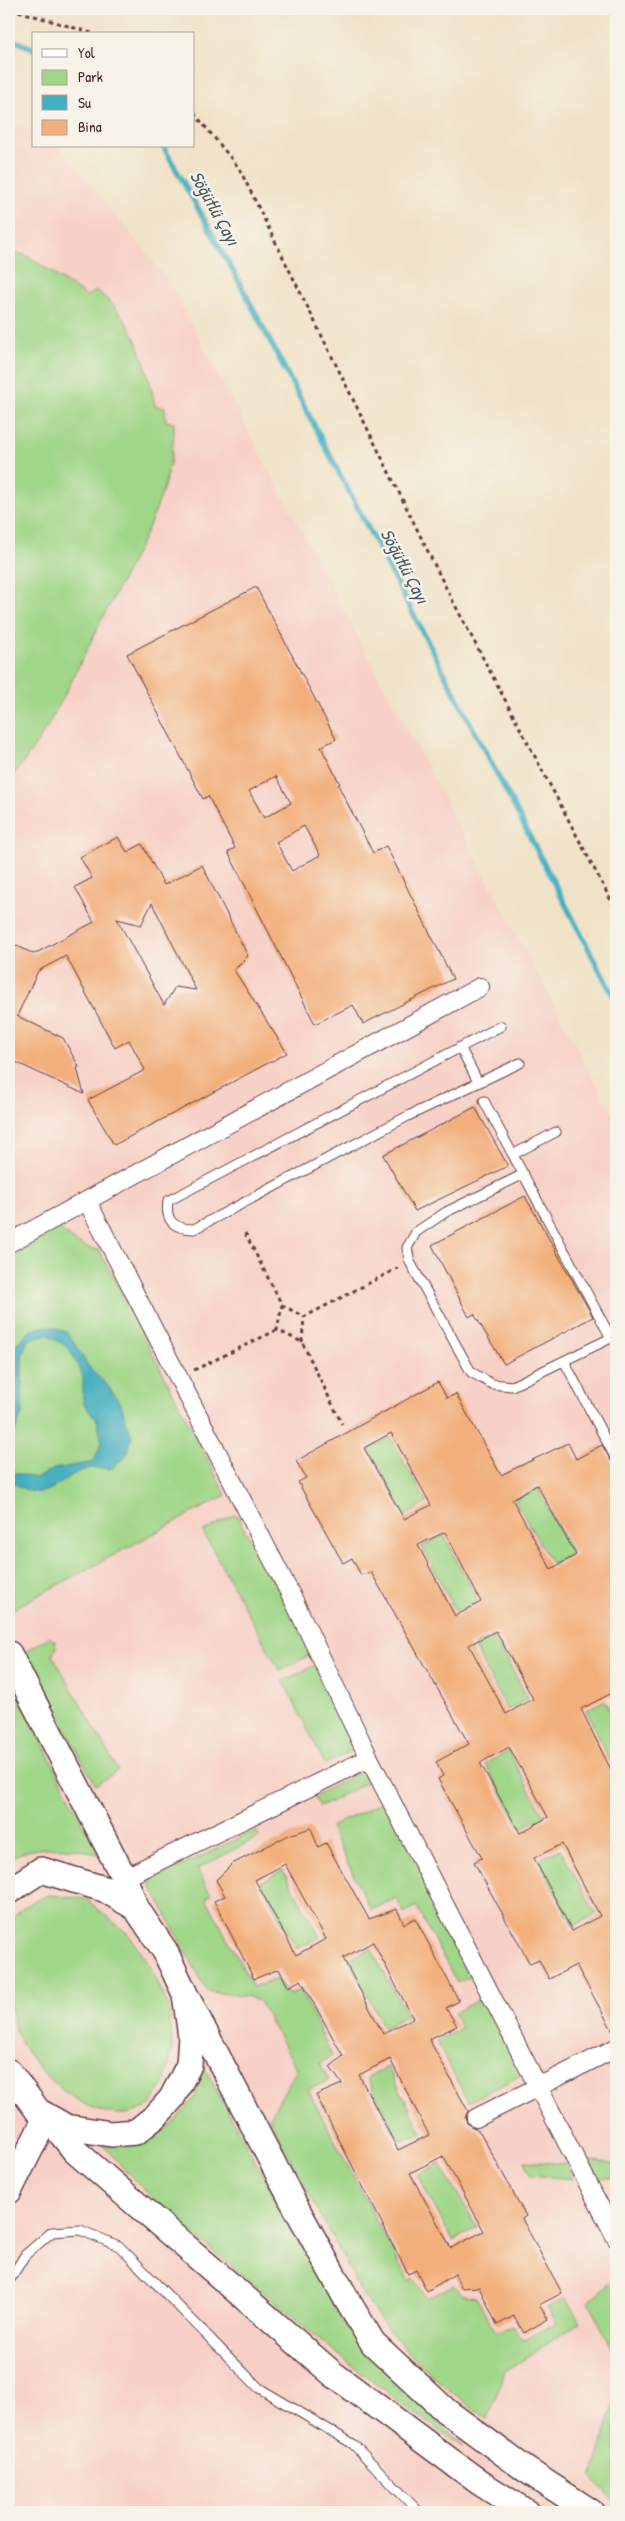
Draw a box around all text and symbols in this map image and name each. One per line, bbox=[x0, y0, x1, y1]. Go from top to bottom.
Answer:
legend bbox=[32, 32, 195, 148]
text: Yol bbox=[78, 42, 95, 63]
text: Park bbox=[78, 66, 103, 87]
text: Su bbox=[78, 92, 91, 113]
text: Bina bbox=[78, 116, 102, 137]
water label: Söğütlü Çayı bbox=[184, 166, 246, 251]
water label: Söğütlü Çayı bbox=[375, 524, 436, 609]

